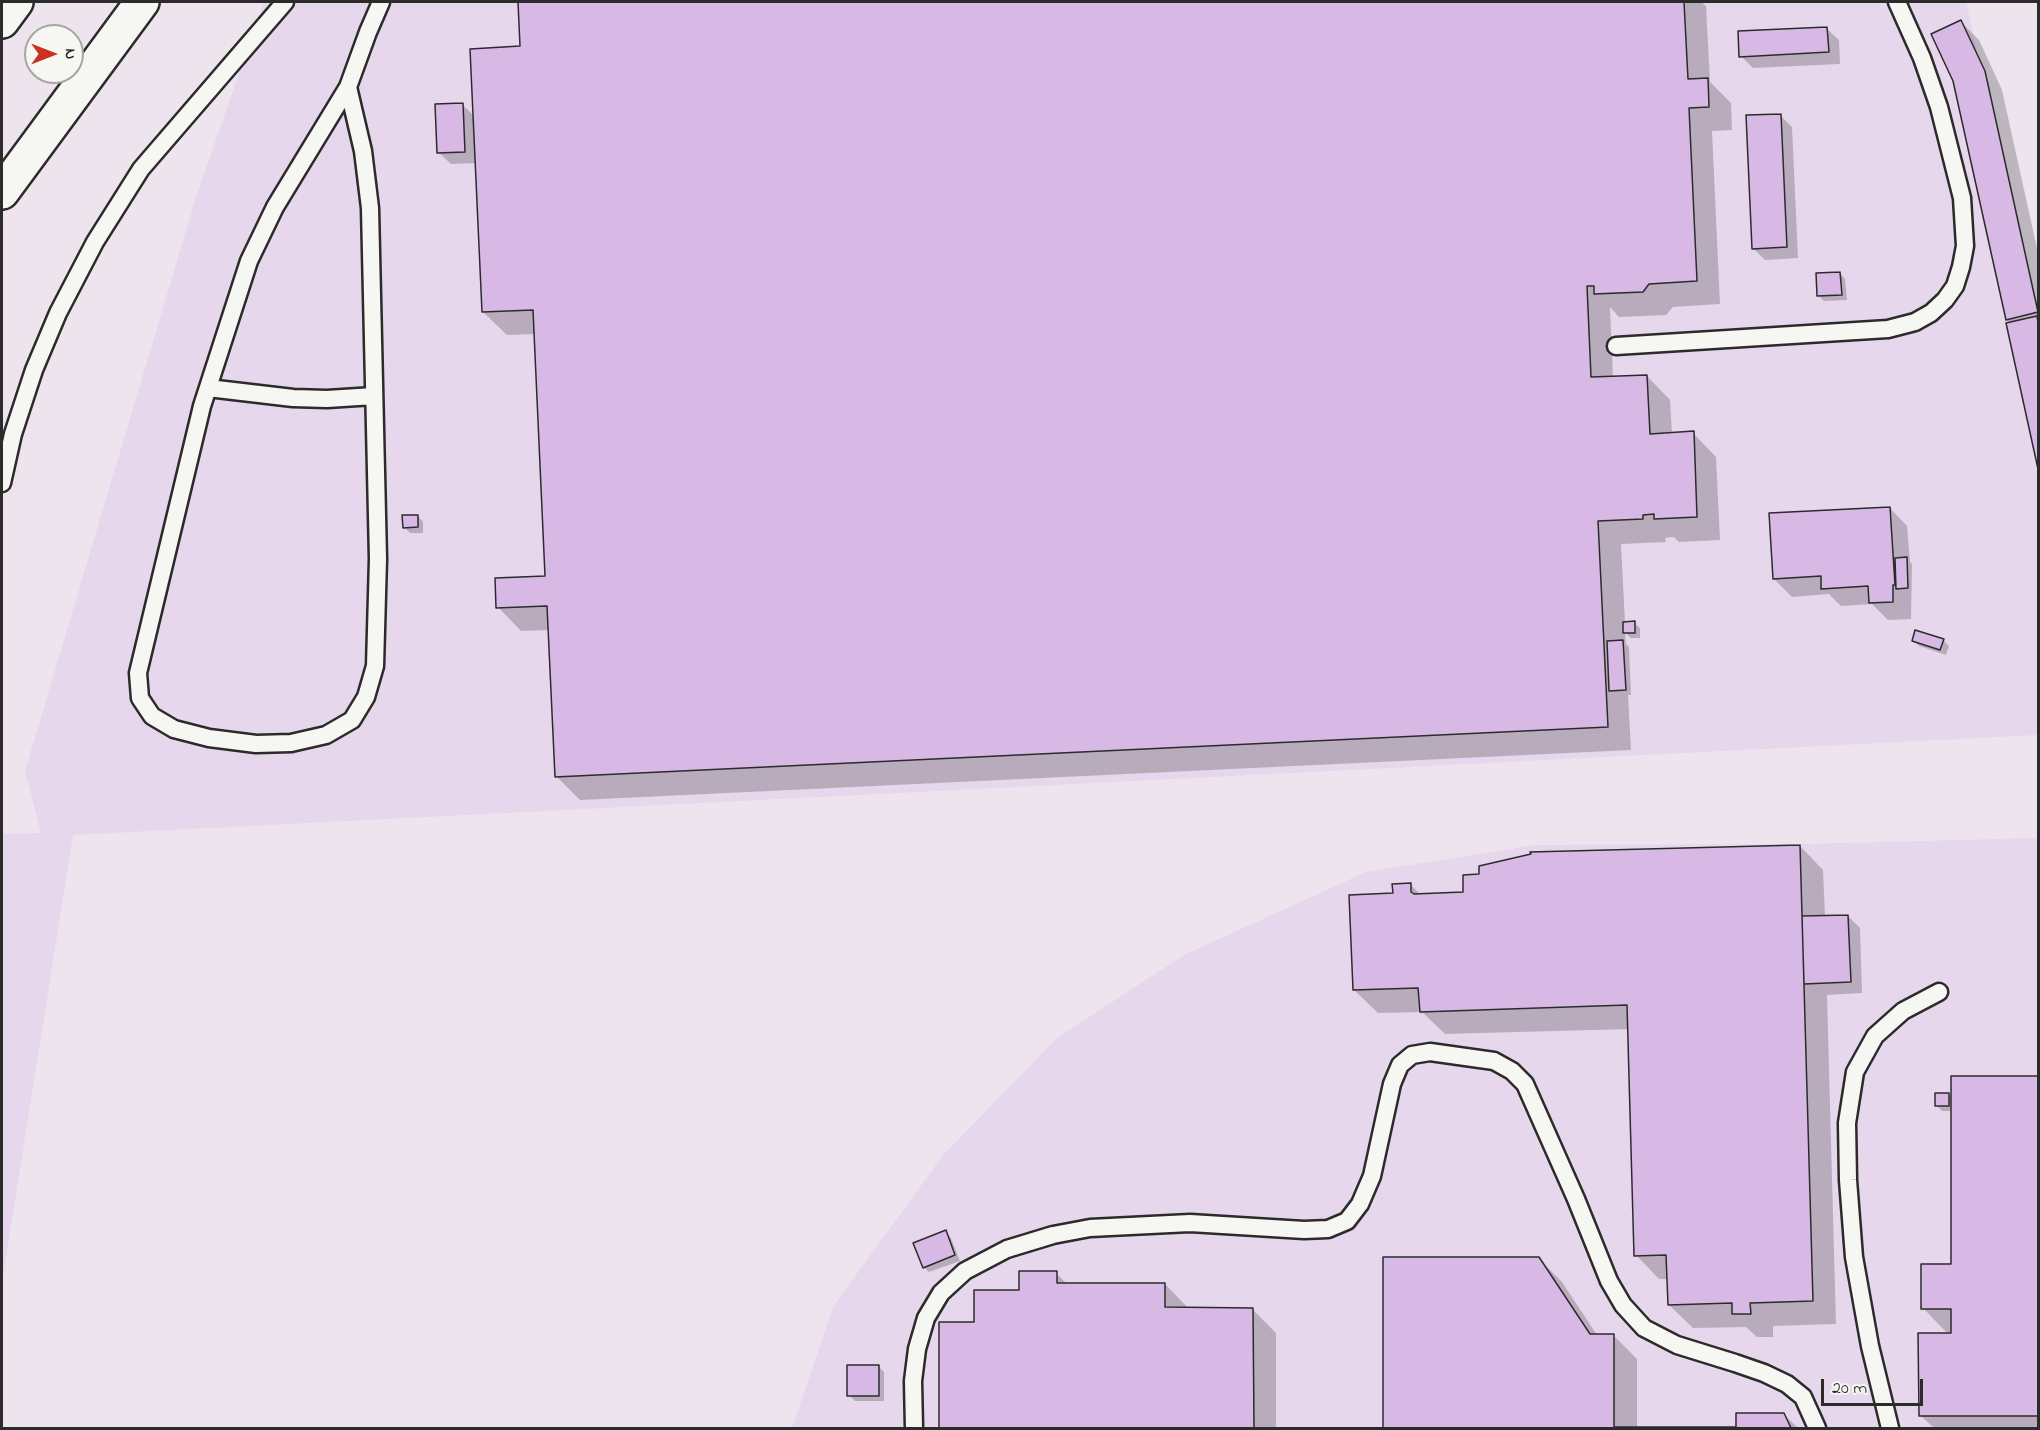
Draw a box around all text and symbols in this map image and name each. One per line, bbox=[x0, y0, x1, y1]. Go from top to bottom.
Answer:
north arrow bbox=[24, 24, 84, 84]
text: N bbox=[58, 49, 82, 59]
scale bar bbox=[1824, 1367, 1926, 1405]
text: 20 m bbox=[1832, 1376, 1867, 1402]

